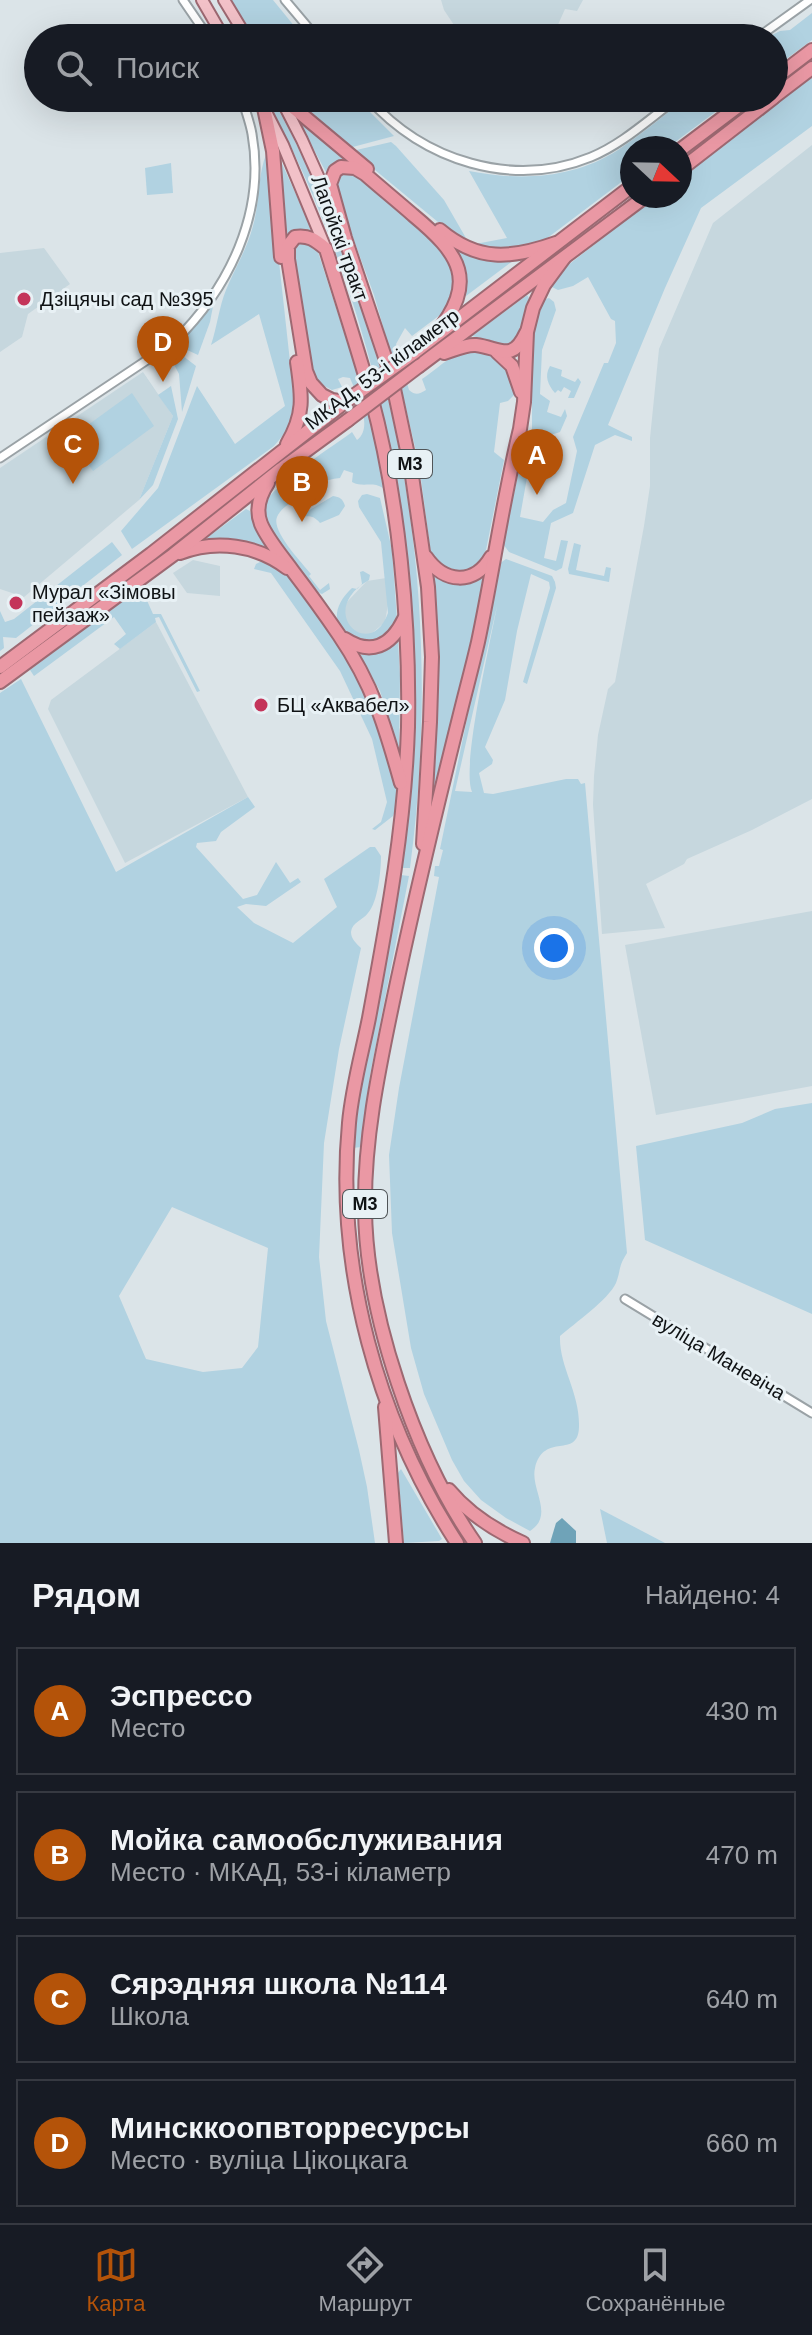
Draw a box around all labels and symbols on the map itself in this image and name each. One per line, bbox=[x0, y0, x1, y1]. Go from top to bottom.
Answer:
north arrow bbox=[620, 136, 692, 208]
street label: Лагойскі тракт bbox=[307, 172, 373, 304]
place label: Дзіцячы сад №395 bbox=[40, 288, 214, 310]
marker: Дзіцячы сад №395 bbox=[15, 290, 33, 308]
street label: МКАД, 53-і кіламетр bbox=[301, 304, 463, 434]
pin: D bbox=[137, 316, 189, 382]
pin: C bbox=[47, 418, 99, 484]
pin: A bbox=[511, 429, 563, 495]
road number: М3 bbox=[388, 450, 432, 478]
pin: B bbox=[276, 456, 328, 522]
place label: Мурал «Зімовы пейзаж» bbox=[32, 581, 176, 626]
marker: Мурал «Зімовы пейзаж» bbox=[7, 594, 25, 612]
place label: БЦ «Аквабел» bbox=[277, 694, 410, 716]
marker: БЦ «Аквабел» bbox=[252, 696, 270, 714]
your location bbox=[534, 928, 574, 968]
road number: М3 bbox=[343, 1190, 387, 1218]
street label: вуліца Маневіча bbox=[649, 1308, 790, 1405]

